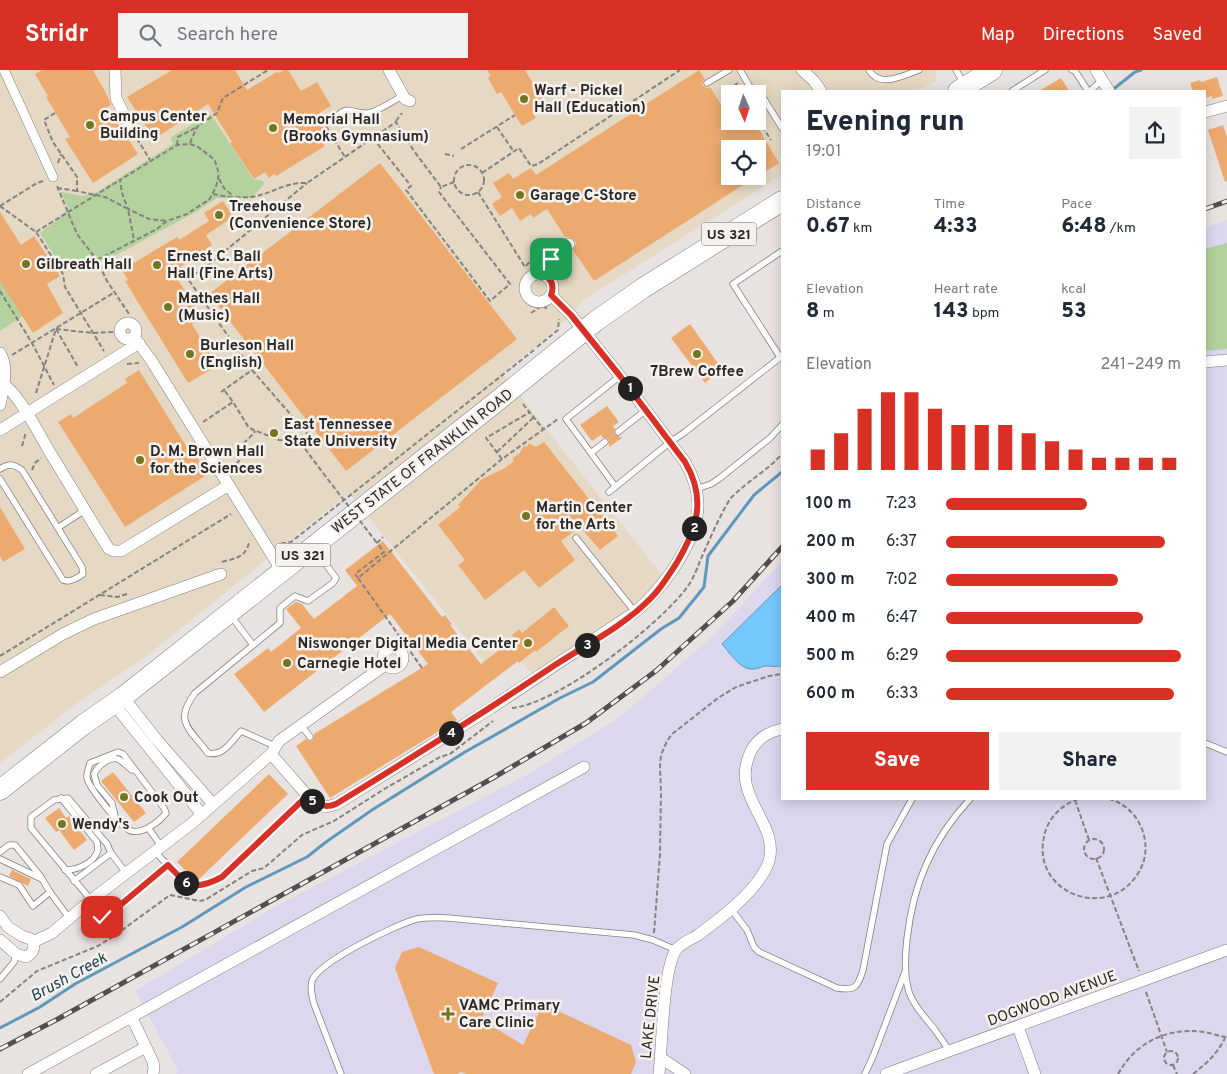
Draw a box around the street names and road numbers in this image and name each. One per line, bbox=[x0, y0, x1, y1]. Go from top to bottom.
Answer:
road number: US 321 bbox=[702, 222, 756, 245]
street label: WEST STATE OF FRANKLIN ROAD bbox=[328, 385, 518, 539]
road number: US 321 bbox=[276, 544, 330, 566]
street label: DOGWOOD AVENUE bbox=[985, 967, 1120, 1032]
street label: LAKE DRIVE bbox=[638, 975, 665, 1060]

